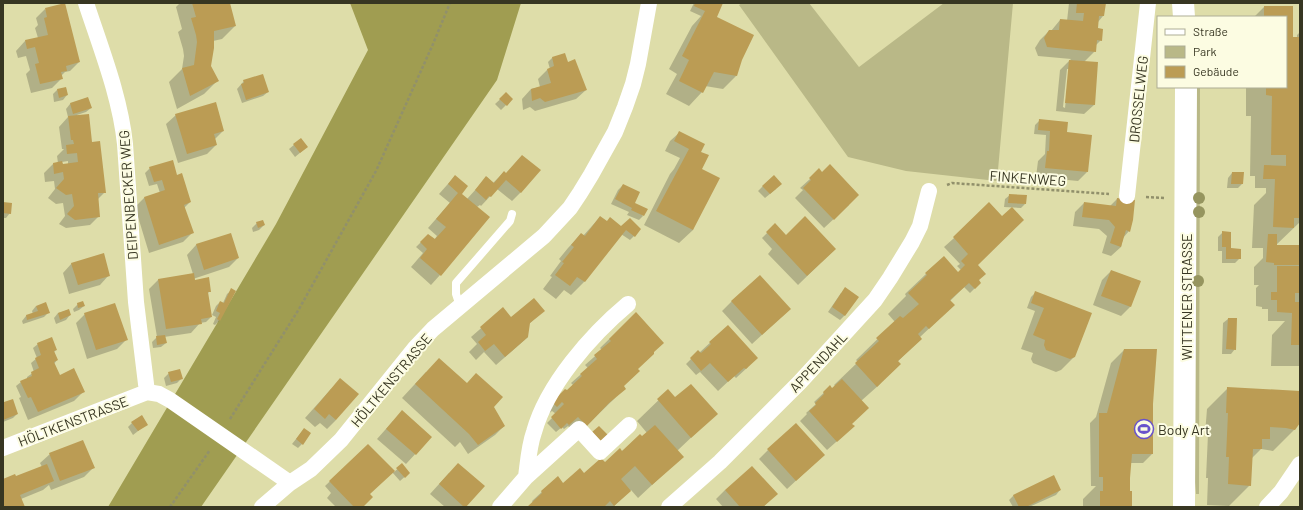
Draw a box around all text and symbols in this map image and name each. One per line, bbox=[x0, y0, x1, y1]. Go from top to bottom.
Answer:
legend bbox=[1157, 16, 1287, 88]
text: Straße bbox=[1193, 24, 1228, 38]
text: Park bbox=[1193, 44, 1217, 58]
street label: DROSSELWEG bbox=[1125, 55, 1151, 143]
text: Gebäude bbox=[1193, 64, 1239, 78]
street label: DEIPENBECKER WEG bbox=[115, 130, 141, 260]
street label: FINKENWEG bbox=[989, 167, 1067, 189]
street label: WITTENER STRASSE bbox=[1178, 233, 1195, 361]
street label: APPENDAHL bbox=[786, 328, 850, 396]
street label: HÖLTKENSTRASSE bbox=[347, 330, 435, 430]
street label: HÖLTKENSTRASSE bbox=[15, 392, 131, 450]
sports icon: Body Art bbox=[1133, 418, 1155, 440]
place label: Body Art bbox=[1158, 421, 1210, 438]

